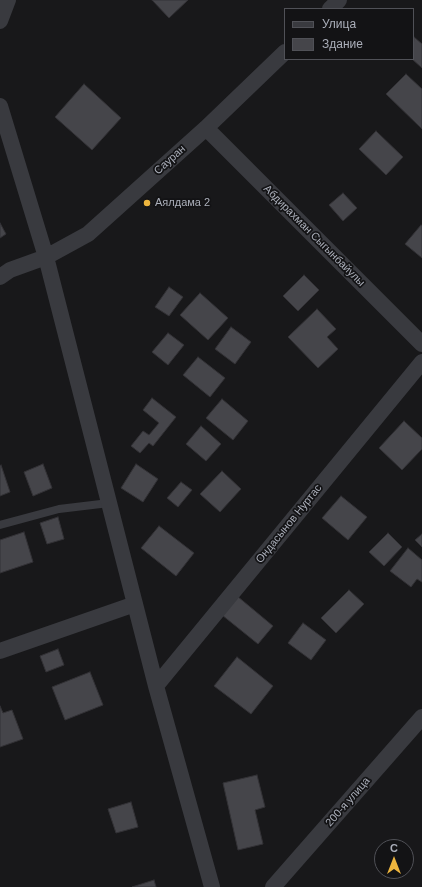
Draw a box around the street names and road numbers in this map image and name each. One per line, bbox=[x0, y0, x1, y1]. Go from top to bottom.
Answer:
street label: Сауран bbox=[152, 142, 188, 178]
street label: Абдирахман Сыгынбайулы bbox=[261, 183, 367, 289]
street label: Ондасынов Нуртас bbox=[253, 482, 325, 566]
street label: 200-я улица bbox=[323, 775, 373, 829]

